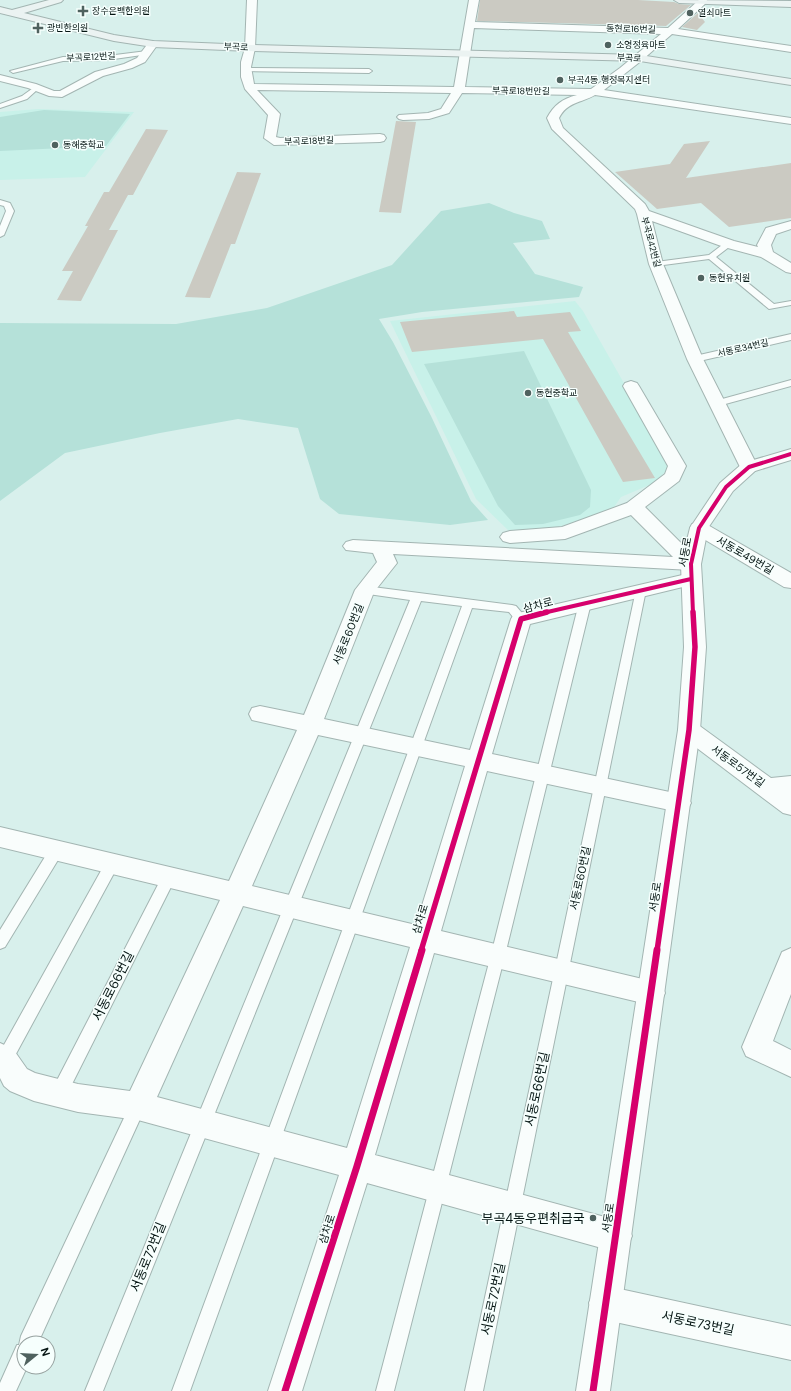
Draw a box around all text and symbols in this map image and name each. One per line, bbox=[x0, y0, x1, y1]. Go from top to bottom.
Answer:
marker: 장수은백한의원 bbox=[77, 5, 89, 17]
place label: 장수은백한의원 bbox=[92, 5, 150, 17]
place label: 열쇠마트 bbox=[698, 7, 731, 19]
marker: 열쇠마트 bbox=[685, 8, 695, 18]
marker: 광빈한의원 bbox=[32, 22, 44, 34]
place label: 광빈한의원 bbox=[47, 22, 88, 34]
street label: 동현로16번길 bbox=[606, 22, 656, 36]
place label: 소영정육마트 bbox=[616, 39, 666, 51]
marker: 소영정육마트 bbox=[603, 40, 613, 50]
street label: 부곡로 bbox=[223, 41, 249, 53]
street label: 부곡로12번길 bbox=[66, 50, 116, 64]
street label: 부곡로 bbox=[616, 51, 642, 65]
place label: 부곡4동 행정복지센터 bbox=[568, 74, 650, 86]
marker: 부곡4동 행정복지센터 bbox=[555, 75, 565, 85]
street label: 부곡로18번안길 bbox=[492, 84, 550, 98]
street label: 부곡로18번길 bbox=[284, 134, 334, 148]
place label: 동해중학교 bbox=[63, 139, 104, 151]
marker: 동해중학교 bbox=[50, 140, 60, 150]
street label: 부곡로42번길 bbox=[638, 215, 664, 269]
place label: 동현유치원 bbox=[709, 272, 750, 284]
marker: 동현유치원 bbox=[696, 273, 706, 283]
street label: 서동로34번길 bbox=[716, 336, 770, 360]
place label: 동현중학교 bbox=[536, 387, 577, 399]
marker: 동현중학교 bbox=[523, 388, 533, 398]
street label: 서동로49번길 bbox=[714, 533, 776, 577]
street label: 서동로 bbox=[675, 536, 695, 568]
street label: 삼차로 bbox=[522, 594, 554, 616]
street label: 서동로60번길 bbox=[329, 601, 367, 667]
street label: 서동로57번길 bbox=[708, 742, 768, 790]
street label: 서동로60번길 bbox=[566, 845, 594, 911]
street label: 서동로 bbox=[646, 881, 664, 913]
street label: 삼차로 bbox=[409, 902, 431, 936]
street label: 서동로66번길 bbox=[88, 948, 138, 1024]
street label: 서동로66번길 bbox=[521, 1050, 553, 1128]
street label: 서동로 bbox=[599, 1202, 617, 1234]
place label: 부곡4동우편취급국 bbox=[481, 1210, 585, 1227]
street label: 삼차로 bbox=[316, 1212, 338, 1246]
marker: 부곡4동우편취급국 bbox=[588, 1213, 598, 1223]
street label: 서동로72번길 bbox=[126, 1220, 170, 1294]
street label: 서동로72번길 bbox=[477, 1261, 509, 1337]
street label: 서동로73번길 bbox=[660, 1307, 736, 1339]
north arrow bbox=[16, 1335, 56, 1375]
text: N bbox=[38, 1346, 53, 1358]

